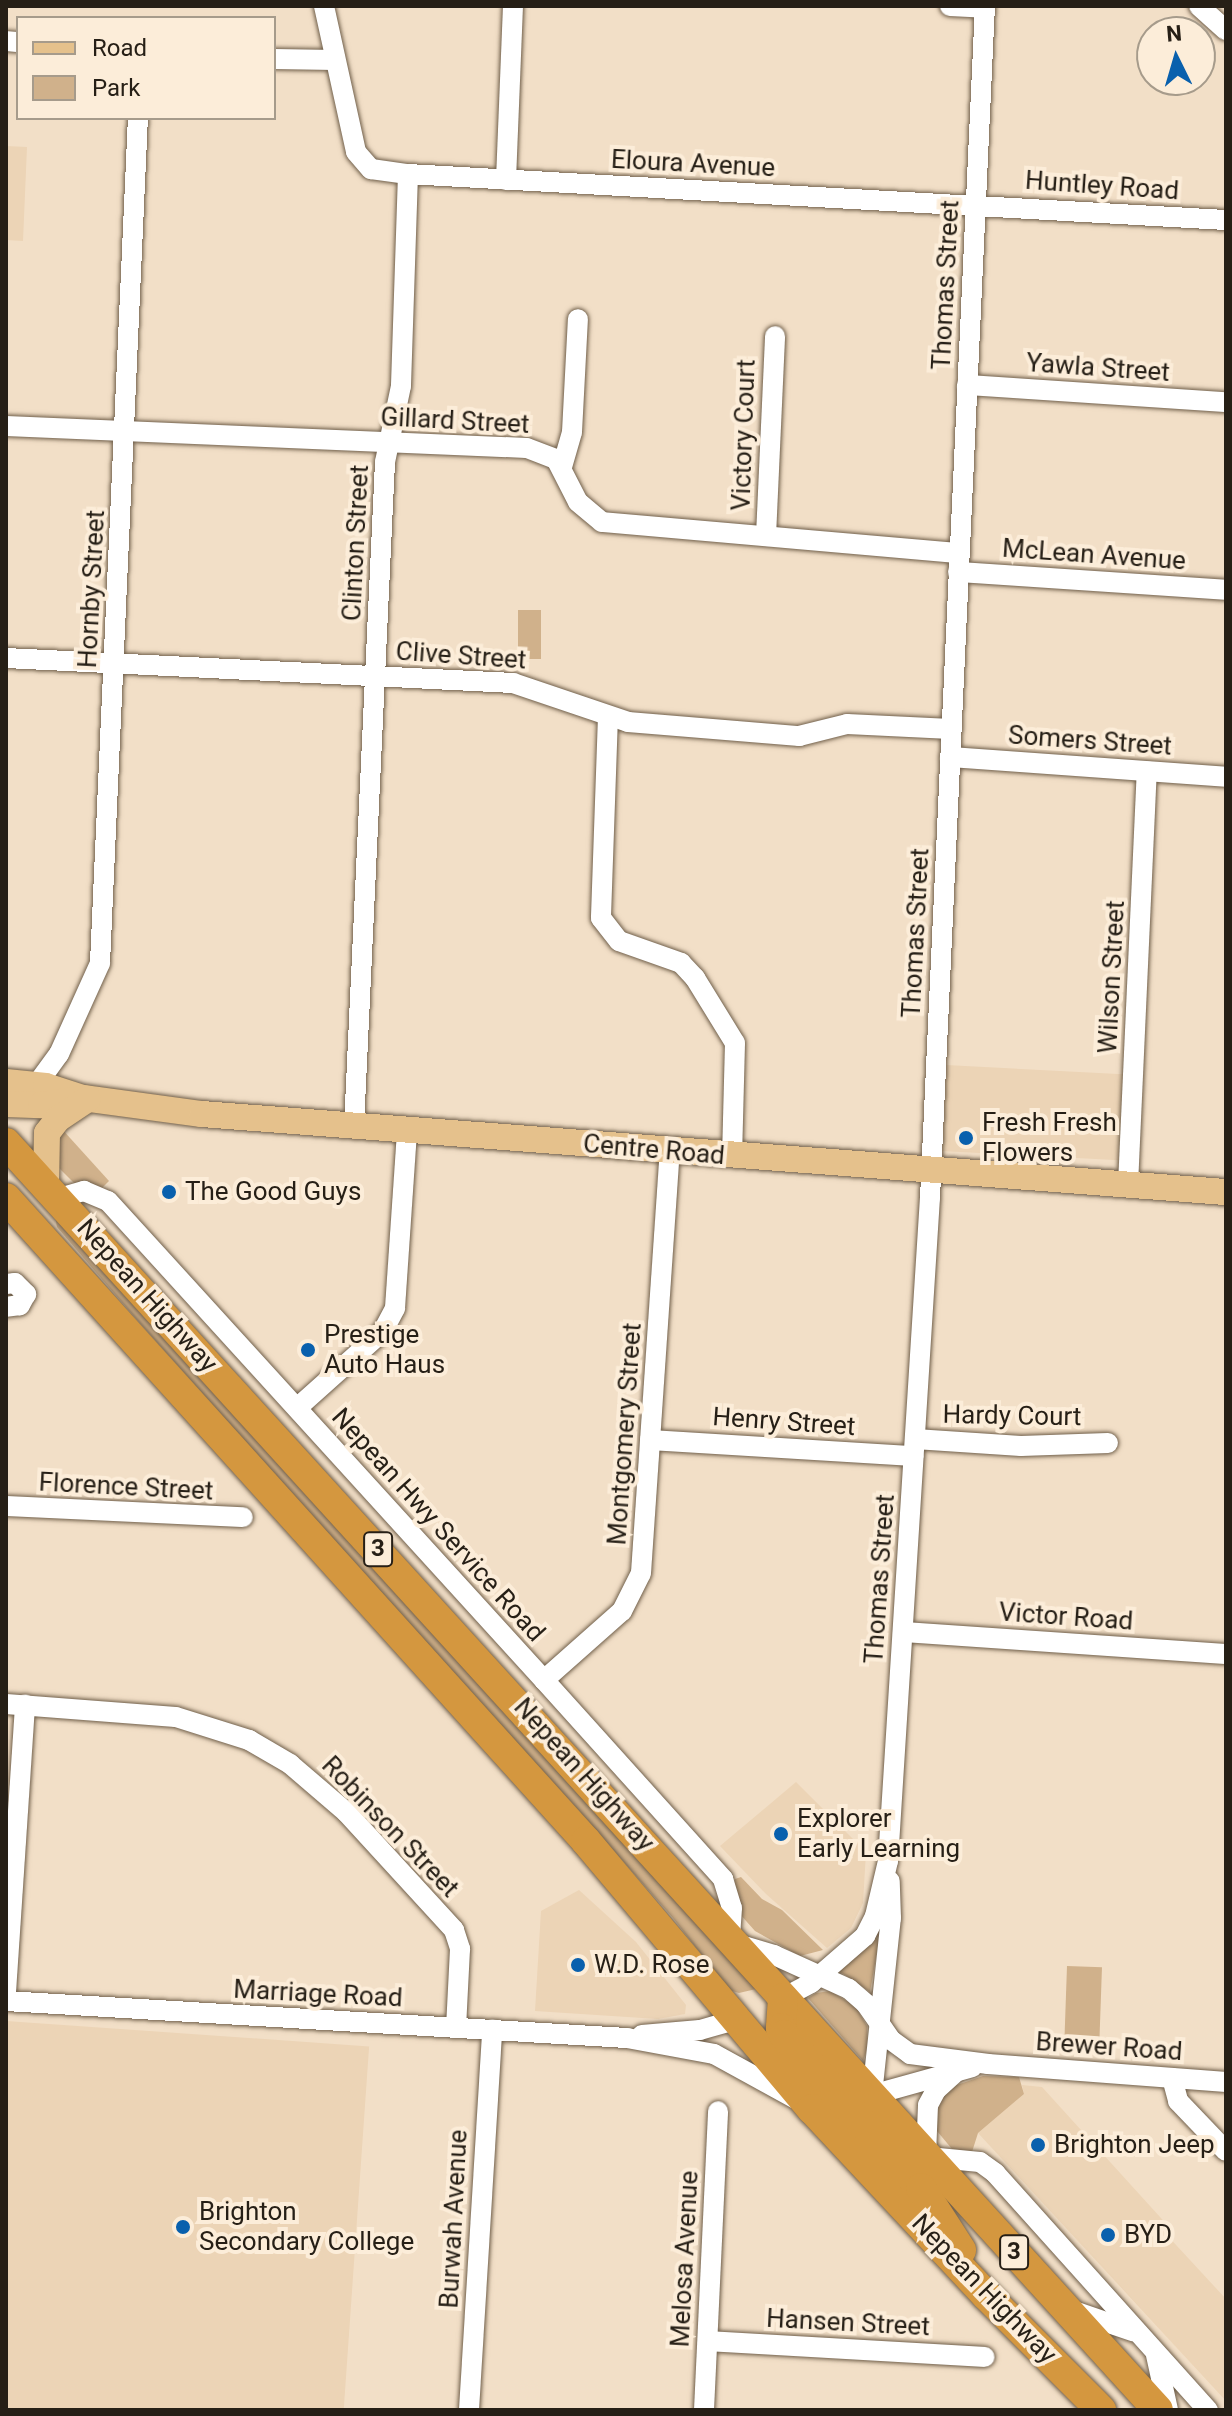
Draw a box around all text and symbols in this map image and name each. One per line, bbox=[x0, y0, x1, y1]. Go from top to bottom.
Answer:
legend bbox=[16, 16, 276, 120]
north arrow bbox=[1136, 16, 1216, 96]
text: N bbox=[1165, 20, 1183, 47]
text: Road bbox=[92, 34, 147, 62]
text: Park bbox=[92, 74, 140, 102]
street label: Eloura Avenue bbox=[610, 144, 776, 184]
street label: Huntley Road bbox=[1024, 165, 1180, 207]
street label: Thomas Street bbox=[926, 199, 966, 371]
street label: Yawla Street bbox=[1025, 347, 1171, 389]
street label: Victory Court bbox=[726, 359, 762, 511]
street label: Gillard Street bbox=[380, 402, 530, 440]
street label: Clinton Street bbox=[336, 464, 376, 622]
street label: Hornby Street bbox=[72, 509, 112, 669]
street label: McLean Avenue bbox=[1001, 533, 1187, 577]
street label: Clive Street bbox=[395, 636, 527, 676]
street label: Somers Street bbox=[1007, 720, 1173, 762]
street label: Thomas Street bbox=[896, 847, 936, 1019]
street label: Wilson Street bbox=[1092, 900, 1132, 1054]
place label: Fresh Fresh Flowers bbox=[982, 1107, 1117, 1168]
street label: Centre Road bbox=[582, 1128, 726, 1172]
marker: Fresh Fresh Flowers bbox=[957, 1129, 975, 1147]
place label: The Good Guys bbox=[185, 1176, 361, 1208]
marker: The Good Guys bbox=[160, 1183, 178, 1201]
street label: Nepean Highway bbox=[70, 1213, 224, 1379]
place label: Prestige Auto Haus bbox=[324, 1319, 445, 1380]
street label: Montgomery Street bbox=[602, 1322, 648, 1546]
marker: Prestige Auto Haus bbox=[299, 1341, 317, 1359]
street label: Hardy Court bbox=[942, 1399, 1082, 1433]
street label: Henry Street bbox=[712, 1401, 856, 1443]
street label: Nepean Hwy Service Road bbox=[325, 1402, 551, 1648]
street label: Florence Street bbox=[38, 1467, 214, 1507]
street label: Thomas Street bbox=[859, 1493, 901, 1665]
road number: 3 bbox=[362, 1529, 394, 1569]
street label: Victor Road bbox=[998, 1597, 1134, 1637]
street label: Nepean Highway bbox=[507, 1692, 661, 1858]
street label: Robinson Street bbox=[315, 1750, 465, 1904]
place label: Explorer Early Learning bbox=[797, 1803, 960, 1864]
marker: Explorer Early Learning bbox=[772, 1825, 790, 1843]
place label: W.D. Rose bbox=[594, 1949, 709, 1981]
marker: W.D. Rose bbox=[569, 1956, 587, 1974]
street label: Marriage Road bbox=[233, 1974, 403, 2014]
street label: Brewer Road bbox=[1035, 2026, 1183, 2068]
street label: Burwah Avenue bbox=[434, 2129, 474, 2309]
place label: Brighton Jeep bbox=[1054, 2129, 1215, 2161]
marker: Brighton Jeep bbox=[1029, 2136, 1047, 2154]
street label: Melosa Avenue bbox=[665, 2170, 705, 2348]
place label: Brighton Secondary College bbox=[199, 2196, 414, 2258]
street label: Nepean Highway bbox=[905, 2208, 1063, 2370]
marker: Brighton Secondary College bbox=[174, 2218, 192, 2236]
place label: BYD bbox=[1124, 2219, 1172, 2251]
marker: BYD bbox=[1099, 2226, 1117, 2244]
road number: 3 bbox=[998, 2232, 1030, 2272]
street label: Hansen Street bbox=[765, 2303, 931, 2343]

